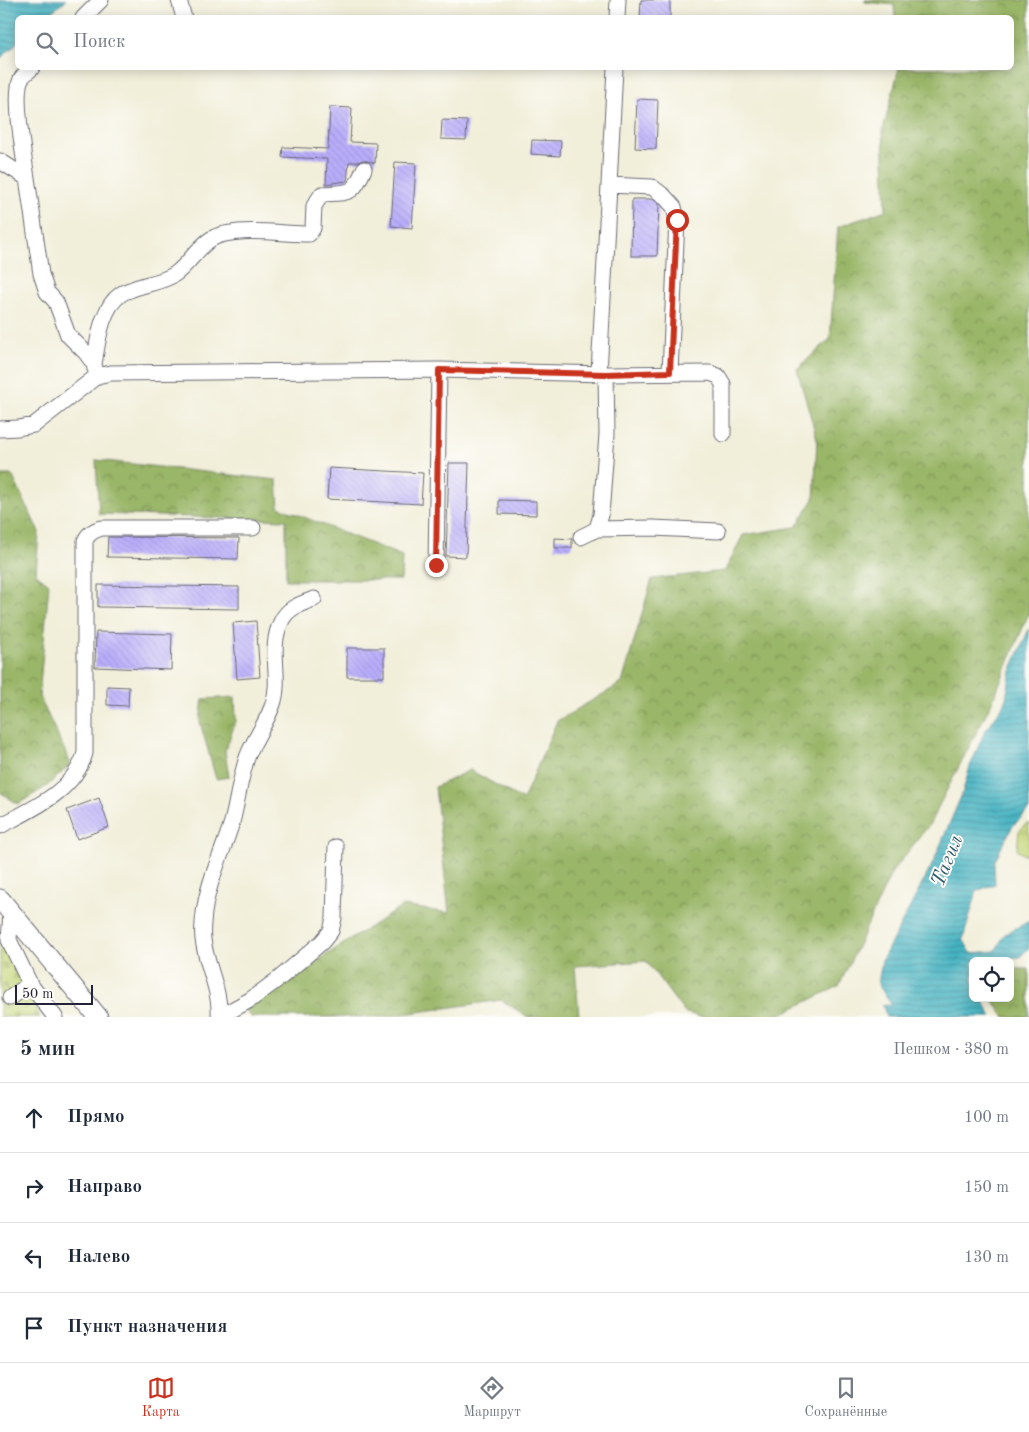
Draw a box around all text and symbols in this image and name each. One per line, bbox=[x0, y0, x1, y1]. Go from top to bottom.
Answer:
search box bbox=[15, 15, 1014, 70]
icon: search bbox=[33, 29, 61, 57]
text: Поиск bbox=[73, 33, 125, 52]
route start bbox=[666, 209, 689, 232]
route end bbox=[425, 554, 448, 577]
water label: Тагил bbox=[929, 832, 967, 890]
map controls bbox=[969, 957, 1014, 1002]
button: locate bbox=[969, 957, 1014, 1002]
scale bar bbox=[15, 982, 92, 1005]
text: 50 m bbox=[22, 987, 53, 1001]
text: 5 мин bbox=[20, 1039, 75, 1060]
text: Пешком · 380 m bbox=[893, 1042, 1009, 1058]
icon: ahead bbox=[20, 1104, 48, 1132]
text: Прямо bbox=[67, 1108, 125, 1127]
text: 100 m bbox=[964, 1110, 1009, 1126]
icon: right bbox=[20, 1174, 48, 1202]
text: Направо bbox=[67, 1178, 142, 1197]
text: 150 m bbox=[964, 1180, 1009, 1196]
icon: left bbox=[20, 1244, 48, 1272]
text: Налево bbox=[67, 1248, 130, 1267]
text: 130 m bbox=[964, 1250, 1009, 1266]
icon: arrive bbox=[20, 1314, 48, 1342]
text: Пункт назначения bbox=[67, 1318, 227, 1337]
tab: Карта bbox=[142, 1374, 180, 1421]
tab: Маршрут bbox=[463, 1374, 521, 1421]
tab: Сохранённые bbox=[805, 1374, 887, 1421]

